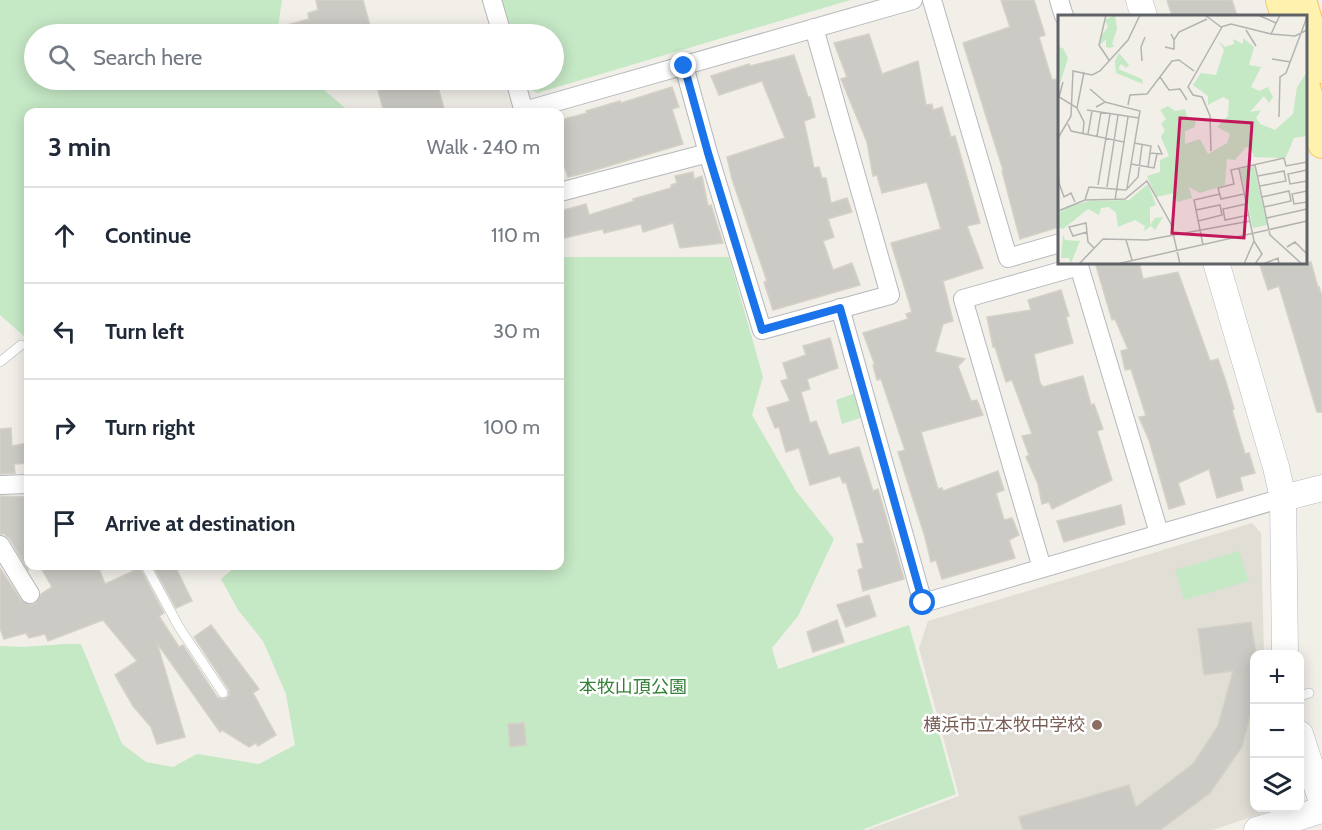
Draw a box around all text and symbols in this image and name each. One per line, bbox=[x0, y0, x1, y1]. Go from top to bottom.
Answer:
inset map bbox=[1058, 15, 1307, 264]
search box bbox=[24, 24, 564, 90]
icon: search bbox=[45, 41, 78, 74]
text: Search here bbox=[93, 44, 202, 71]
route end bbox=[670, 52, 696, 78]
text: 3 min bbox=[48, 131, 111, 163]
text: Walk · 240 m bbox=[427, 135, 540, 159]
icon: ahead bbox=[48, 219, 81, 252]
text: Continue bbox=[105, 222, 191, 249]
text: 110 m bbox=[491, 223, 540, 247]
icon: left bbox=[48, 315, 81, 348]
text: Turn left bbox=[105, 318, 184, 345]
text: 30 m bbox=[493, 319, 540, 343]
icon: right bbox=[48, 411, 81, 444]
text: Turn right bbox=[105, 414, 195, 441]
text: 100 m bbox=[484, 415, 540, 439]
icon: arrive bbox=[48, 507, 81, 540]
text: Arrive at destination bbox=[105, 510, 295, 537]
route start bbox=[909, 589, 935, 615]
map controls bbox=[1250, 650, 1304, 812]
button: + bbox=[1250, 650, 1304, 704]
park label: 本牧山頂公園 bbox=[579, 676, 687, 698]
button: − bbox=[1250, 704, 1304, 758]
place label: 横浜市立本牧中学校 bbox=[923, 714, 1085, 736]
marker: 横浜市立本牧中学校 bbox=[1090, 718, 1104, 732]
button: layers bbox=[1250, 758, 1304, 812]

